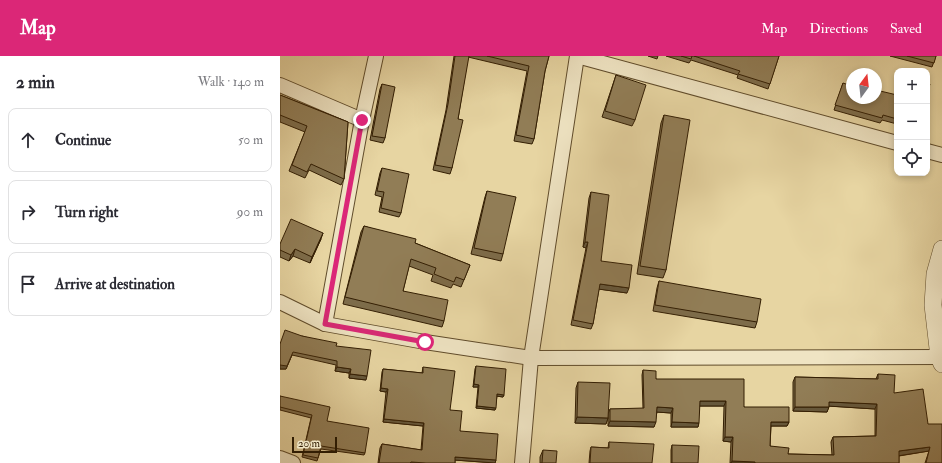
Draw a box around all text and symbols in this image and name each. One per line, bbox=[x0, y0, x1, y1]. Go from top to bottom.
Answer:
text: Map bbox=[20, 16, 56, 40]
text: Map bbox=[761, 20, 787, 37]
text: Directions bbox=[809, 20, 868, 37]
text: Saved bbox=[890, 20, 922, 37]
north arrow bbox=[846, 68, 882, 104]
map controls bbox=[894, 68, 930, 176]
button: + bbox=[894, 68, 930, 104]
text: 2 min bbox=[16, 72, 55, 93]
text: Walk · 140 m bbox=[198, 74, 264, 90]
button: − bbox=[894, 104, 930, 140]
route end bbox=[353, 111, 371, 129]
icon: ahead bbox=[17, 129, 39, 151]
text: Continue bbox=[55, 131, 111, 150]
text: 50 m bbox=[238, 132, 263, 148]
button: locate bbox=[894, 140, 930, 176]
icon: right bbox=[17, 201, 39, 223]
text: Turn right bbox=[55, 203, 118, 222]
text: 90 m bbox=[237, 204, 263, 220]
icon: arrive bbox=[17, 273, 39, 295]
text: Arrive at destination bbox=[55, 275, 175, 294]
route start bbox=[416, 333, 434, 351]
scale bar bbox=[292, 435, 337, 454]
text: 20 m bbox=[298, 437, 320, 450]

